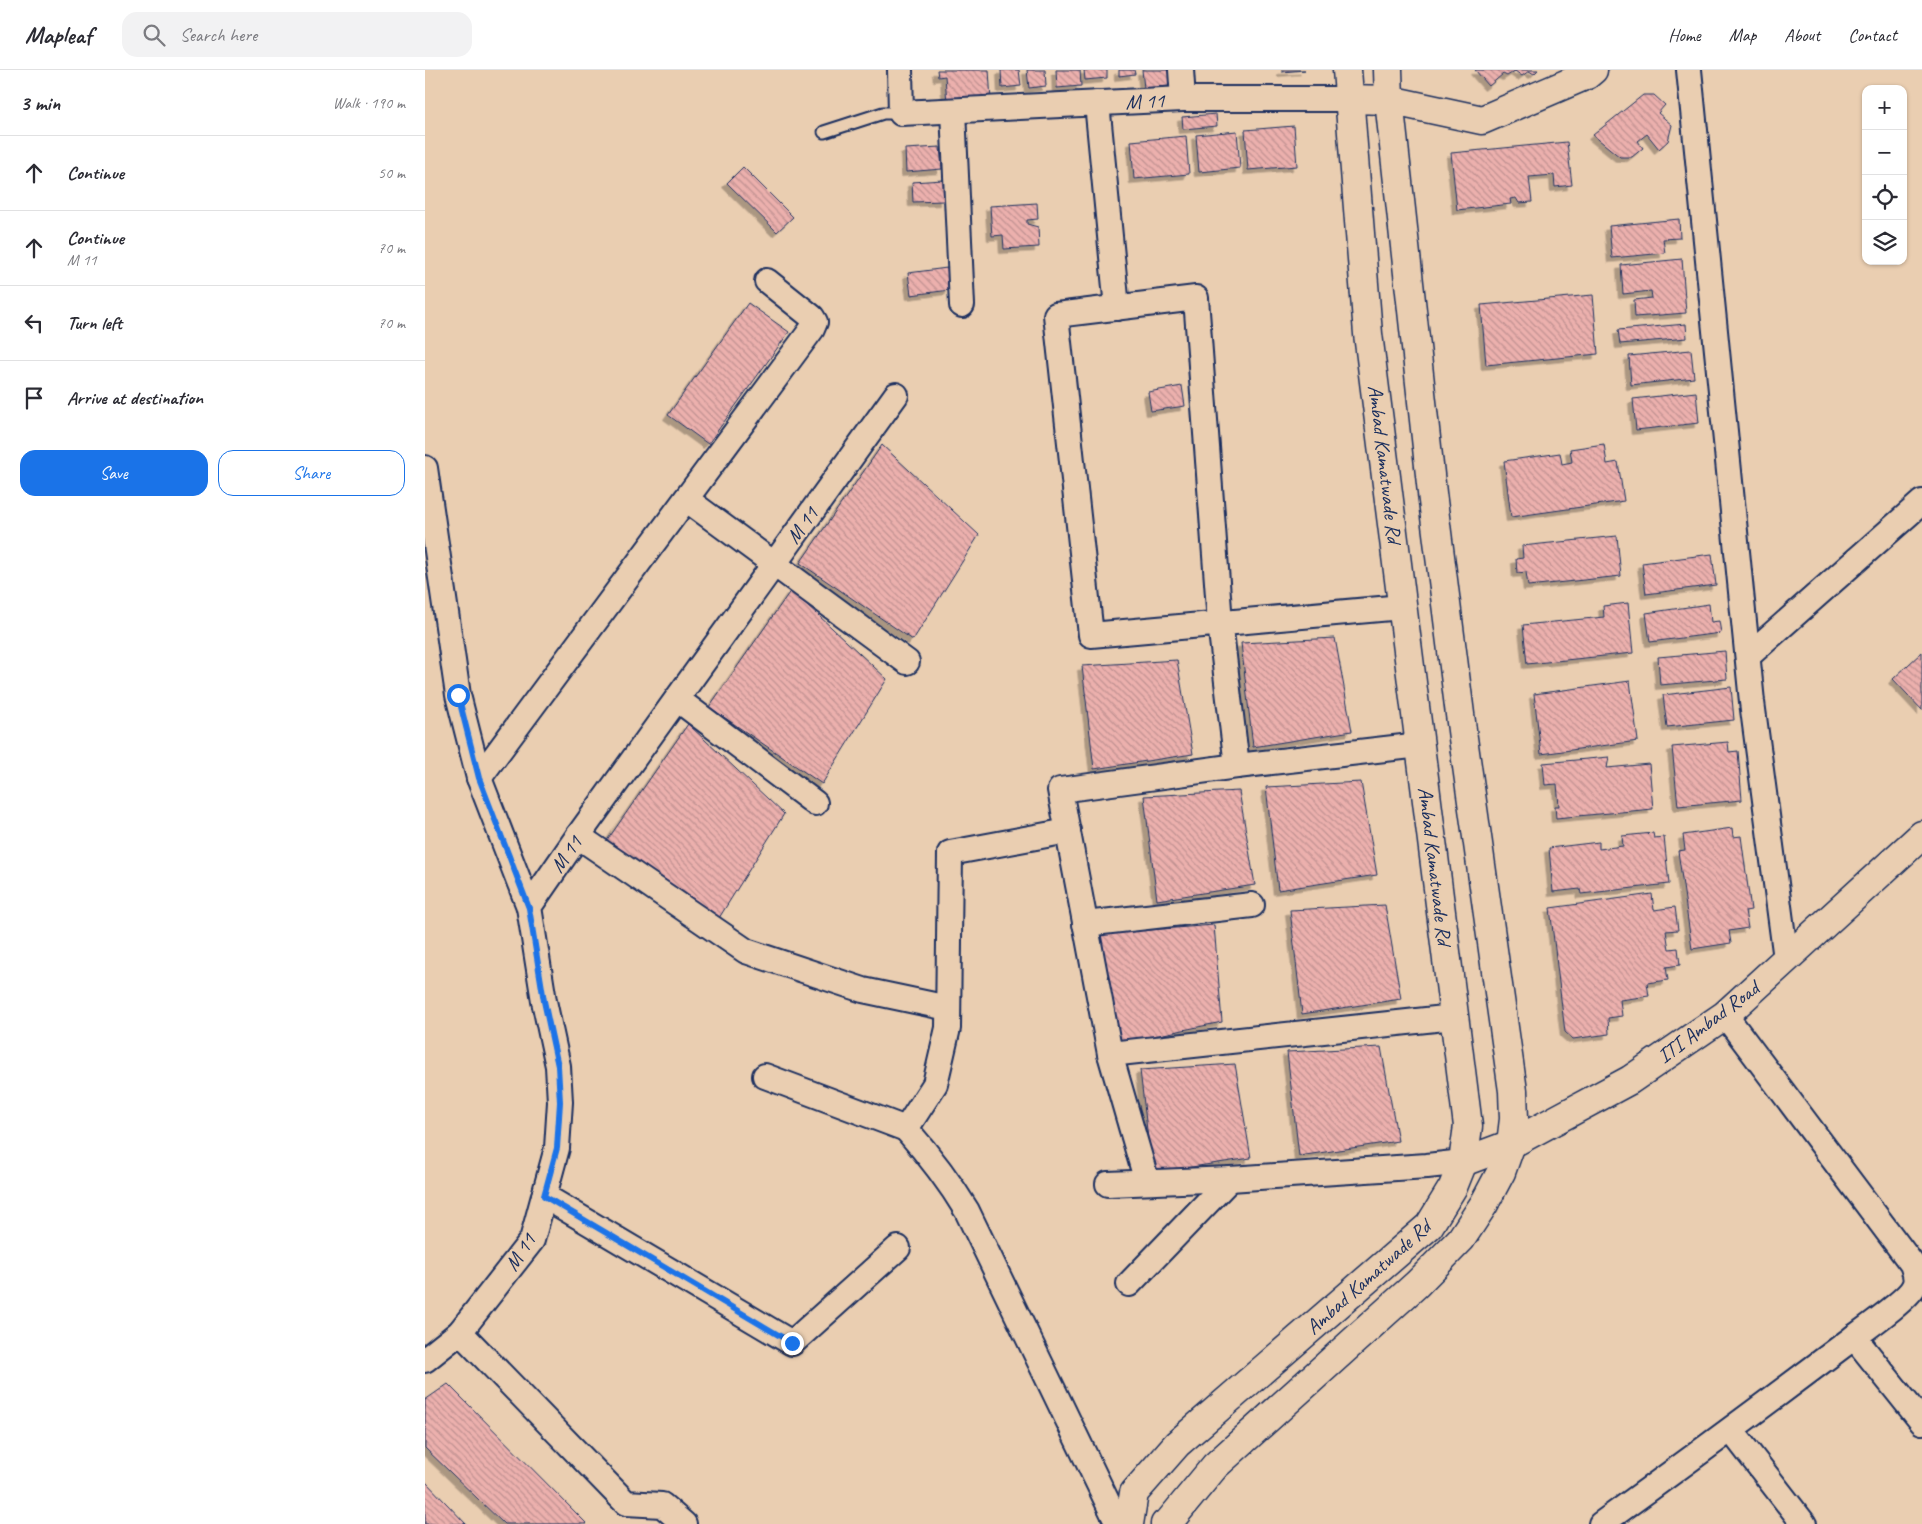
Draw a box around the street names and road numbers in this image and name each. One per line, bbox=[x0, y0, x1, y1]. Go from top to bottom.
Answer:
street label: M 11 bbox=[1125, 87, 1167, 115]
street label: Ambad Kamatwade Rd bbox=[1362, 383, 1408, 548]
street label: M 11 bbox=[780, 500, 825, 548]
street label: Ambad Kamatwade Rd bbox=[1412, 785, 1458, 950]
street label: M 11 bbox=[544, 829, 589, 877]
street label: ITI Ambad Road bbox=[1652, 973, 1767, 1069]
street label: Ambad Kamatwade Rd bbox=[1300, 1212, 1439, 1340]
street label: M 11 bbox=[498, 1227, 542, 1275]

